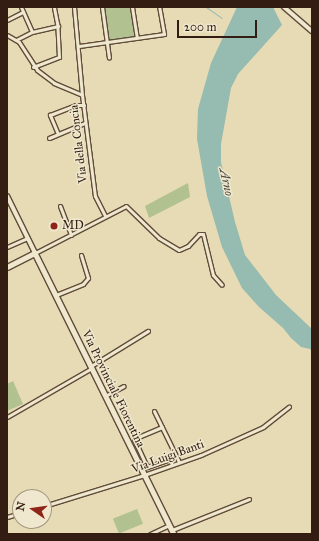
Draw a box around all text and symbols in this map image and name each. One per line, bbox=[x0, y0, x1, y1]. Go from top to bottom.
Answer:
scale bar bbox=[179, 12, 259, 38]
text: 200 m bbox=[184, 20, 217, 34]
street label: Via della Concia bbox=[67, 104, 91, 184]
water label: Arno bbox=[215, 167, 237, 197]
place label: MD bbox=[62, 219, 84, 233]
marker: MD bbox=[49, 221, 59, 231]
street label: Via Provinciale Fiorentina bbox=[78, 328, 148, 450]
street label: Via Luigi Banti bbox=[130, 437, 206, 477]
north arrow bbox=[12, 489, 52, 529]
text: N bbox=[13, 500, 28, 512]

